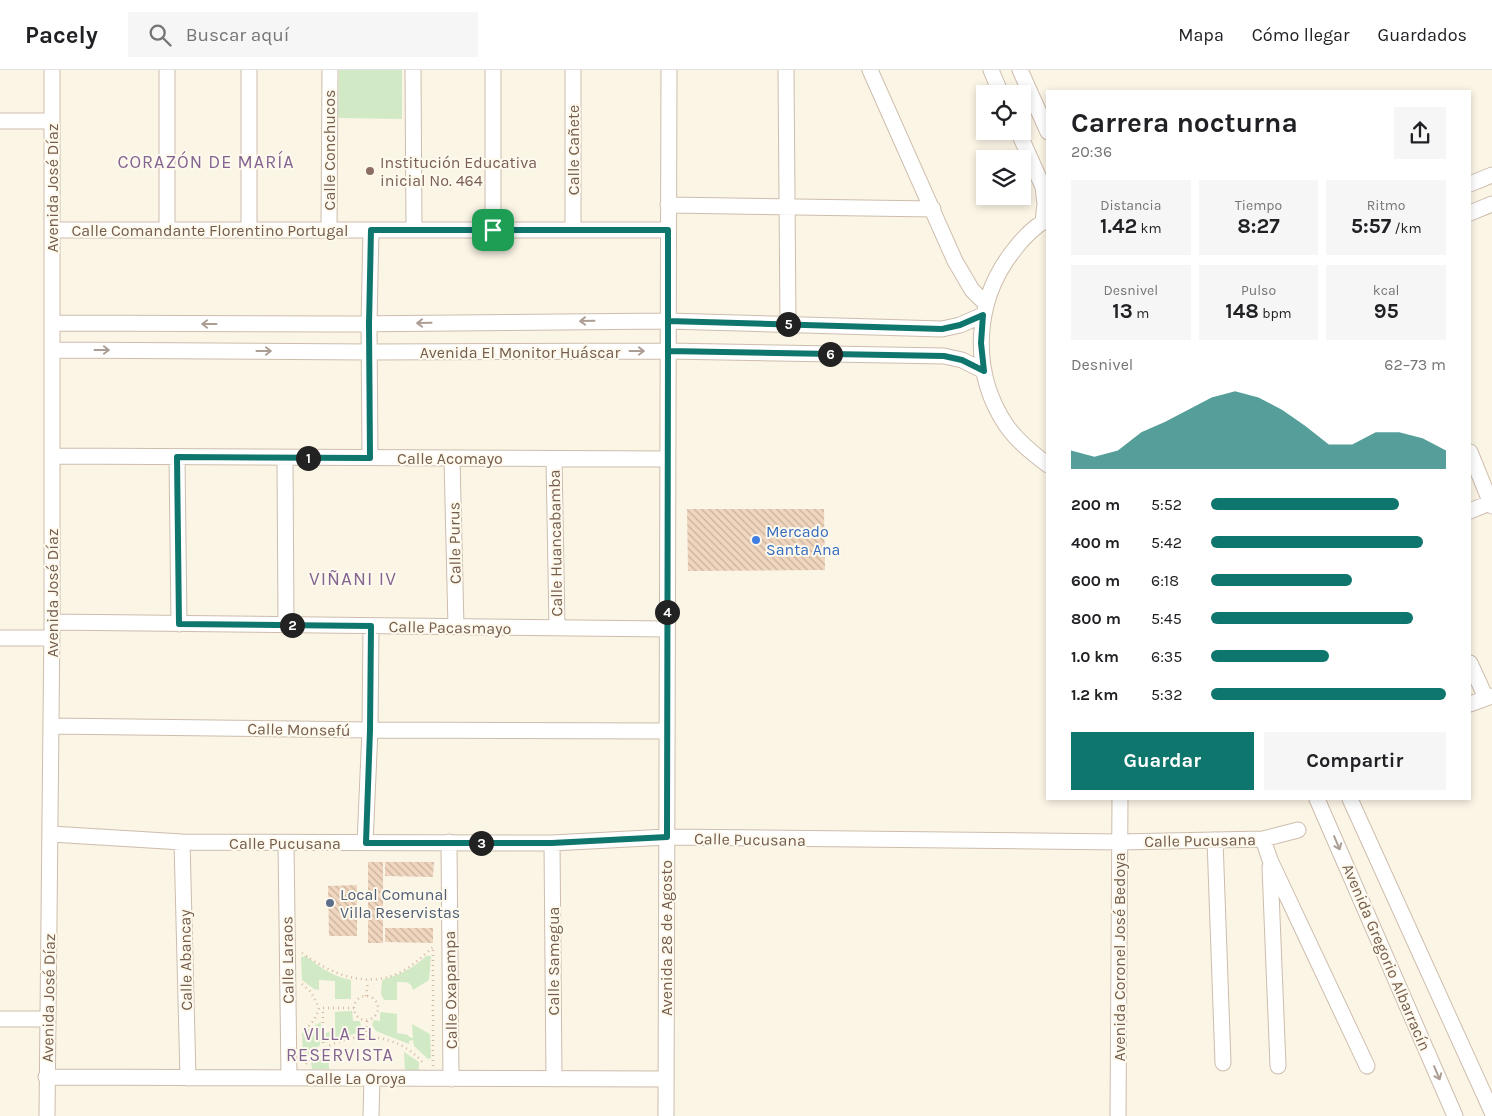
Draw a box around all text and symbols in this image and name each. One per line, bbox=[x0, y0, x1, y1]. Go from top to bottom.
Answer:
search box bbox=[128, 12, 478, 57]
text: Pacely bbox=[25, 21, 98, 49]
icon: search bbox=[146, 21, 174, 49]
text: Buscar aquí bbox=[186, 24, 289, 46]
text: Mapa bbox=[1178, 24, 1224, 46]
text: Cómo llegar bbox=[1252, 24, 1350, 46]
text: Guardados bbox=[1378, 24, 1467, 46]
map controls bbox=[976, 85, 1031, 205]
button: locate bbox=[976, 85, 1031, 140]
street label: Calle Conchucos bbox=[320, 90, 339, 210]
street label: Calle Cañete bbox=[564, 105, 583, 195]
text: Carrera nocturna bbox=[1071, 106, 1298, 139]
button: share bbox=[1394, 107, 1446, 159]
street label: Avenida José Díaz bbox=[43, 124, 62, 252]
text: 20:36 bbox=[1071, 142, 1112, 161]
district label: CORAZÓN DE MARÍA bbox=[117, 150, 295, 173]
button: layers bbox=[976, 150, 1031, 205]
place label: Institución Educativa inicial No. 464 bbox=[380, 153, 537, 190]
marker: Institución Educativa inicial No. 464 bbox=[364, 165, 376, 177]
text: Distancia bbox=[1100, 197, 1161, 214]
text: Tiempo bbox=[1235, 197, 1282, 214]
text: Ritmo bbox=[1367, 197, 1406, 214]
pin bbox=[472, 209, 514, 251]
text: 1.42 bbox=[1100, 214, 1137, 238]
text: 8:27 bbox=[1237, 214, 1280, 238]
text: 5:57 bbox=[1351, 214, 1391, 238]
icon: arrive bbox=[479, 216, 507, 244]
text: km bbox=[1137, 220, 1162, 237]
text: /km bbox=[1391, 220, 1422, 237]
street label: Calle Comandante Florentino Portugal bbox=[71, 221, 349, 240]
text: Desnivel bbox=[1104, 282, 1158, 299]
text: Pulso bbox=[1241, 282, 1276, 299]
text: kcal bbox=[1373, 282, 1400, 299]
text: 13 bbox=[1112, 299, 1133, 323]
text: 148 bbox=[1225, 299, 1259, 323]
text: 95 bbox=[1374, 299, 1399, 323]
text: m bbox=[1133, 305, 1149, 322]
text: bpm bbox=[1259, 305, 1292, 322]
pin: 5 bbox=[776, 312, 800, 336]
text: 5 bbox=[784, 316, 793, 333]
one-way arrow bbox=[579, 317, 595, 326]
one-way arrow bbox=[417, 318, 433, 328]
one-way arrow bbox=[202, 319, 218, 329]
pin: 6 bbox=[818, 342, 842, 366]
street label: Avenida El Monitor Huáscar bbox=[420, 343, 620, 362]
one-way arrow bbox=[94, 345, 110, 355]
one-way arrow bbox=[256, 346, 272, 356]
one-way arrow bbox=[628, 346, 645, 356]
text: 6 bbox=[826, 346, 835, 363]
text: Desnivel bbox=[1071, 355, 1133, 374]
text: 62–73 m bbox=[1384, 355, 1446, 374]
pin: 1 bbox=[296, 446, 320, 470]
street label: Calle Acomayo bbox=[397, 449, 503, 468]
text: 1 bbox=[306, 450, 311, 467]
street label: Calle Huancabamba bbox=[545, 469, 566, 617]
text: 200 m bbox=[1071, 495, 1120, 514]
text: 5:52 bbox=[1151, 495, 1182, 514]
street label: Calle Purus bbox=[444, 502, 465, 584]
place label: Mercado Santa Ana bbox=[766, 522, 840, 559]
street label: Avenida José Díaz bbox=[43, 529, 62, 657]
text: 400 m bbox=[1071, 533, 1120, 552]
text: 5:42 bbox=[1151, 533, 1182, 552]
marker: Mercado Santa Ana bbox=[750, 534, 762, 546]
district label: VIÑANI IV bbox=[309, 568, 397, 590]
text: 600 m bbox=[1071, 571, 1120, 590]
text: 6:18 bbox=[1151, 571, 1179, 590]
pin: 4 bbox=[654, 600, 680, 624]
text: 4 bbox=[663, 604, 672, 621]
text: 800 m bbox=[1071, 609, 1121, 628]
text: 5:45 bbox=[1151, 609, 1182, 628]
pin: 2 bbox=[280, 612, 304, 638]
text: 2 bbox=[288, 617, 297, 634]
street label: Calle Pacasmayo bbox=[388, 617, 511, 638]
text: 1.0 km bbox=[1071, 647, 1119, 666]
text: 6:35 bbox=[1151, 647, 1182, 666]
text: 1.2 km bbox=[1071, 685, 1119, 704]
text: 5:32 bbox=[1151, 685, 1182, 704]
street label: Calle Monsefú bbox=[247, 719, 351, 740]
button: Guardar bbox=[1071, 732, 1254, 790]
button: Compartir bbox=[1264, 732, 1446, 790]
street label: Calle Pucusana bbox=[694, 829, 806, 850]
pin: 3 bbox=[468, 830, 494, 856]
street label: Calle Pucusana bbox=[1144, 830, 1256, 851]
street label: Calle Pucusana bbox=[229, 834, 341, 853]
text: 3 bbox=[477, 835, 486, 852]
one-way arrow bbox=[1333, 835, 1343, 850]
street label: Avenida Coronel José Bedoya bbox=[1110, 852, 1129, 1062]
street label: Avenida 28 de Agosto bbox=[657, 860, 676, 1016]
street label: Avenida Gregorio Albarracín bbox=[1338, 861, 1435, 1054]
place label: Local Comunal Villa Reservistas bbox=[340, 885, 460, 922]
marker: Local Comunal Villa Reservistas bbox=[324, 897, 336, 909]
street label: Calle Samegua bbox=[544, 907, 563, 1015]
street label: Calle Abancay bbox=[175, 909, 196, 1011]
street label: Calle Laraos bbox=[277, 916, 298, 1004]
street label: Calle Oxapampa bbox=[440, 931, 461, 1049]
street label: Avenida José Díaz bbox=[38, 933, 59, 1063]
district label: VILLA EL RESERVISTA bbox=[286, 1023, 394, 1066]
one-way arrow bbox=[1432, 1065, 1442, 1080]
street label: Calle La Oroya bbox=[306, 1069, 406, 1088]

